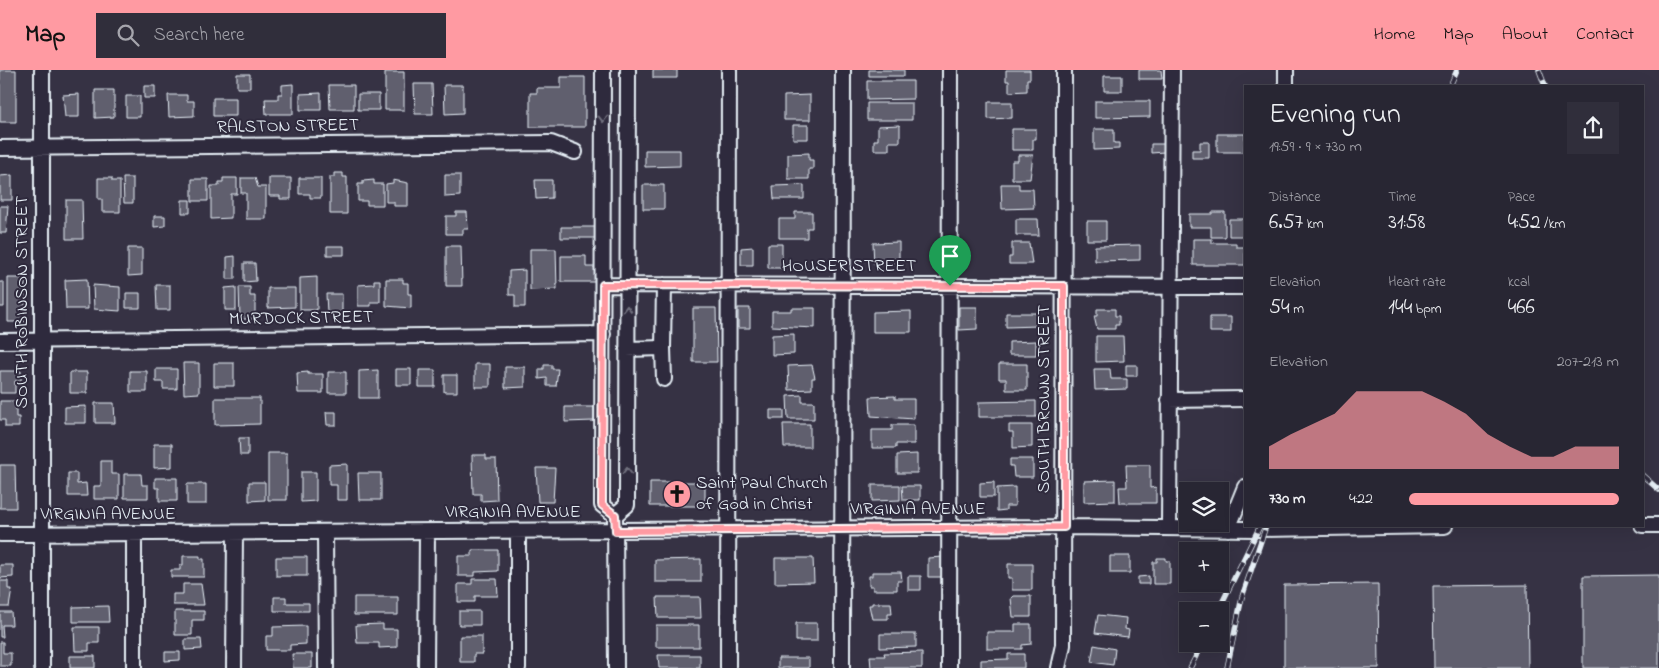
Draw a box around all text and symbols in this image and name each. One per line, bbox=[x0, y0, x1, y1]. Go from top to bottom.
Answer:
search box bbox=[96, 13, 446, 58]
text: Map bbox=[25, 18, 66, 53]
icon: search bbox=[114, 21, 142, 49]
text: Search here bbox=[154, 22, 245, 49]
text: Home bbox=[1374, 22, 1415, 48]
text: Map bbox=[1443, 22, 1474, 48]
text: About bbox=[1502, 22, 1548, 48]
text: Contact bbox=[1576, 22, 1634, 48]
text: Evening run bbox=[1269, 95, 1401, 136]
button: share bbox=[1567, 102, 1619, 154]
street label: RALSTON STREET bbox=[217, 113, 359, 141]
one-way arrow bbox=[598, 115, 608, 123]
text: 19:59 · 9 × 730 m bbox=[1269, 135, 1362, 159]
text: Distance bbox=[1269, 187, 1321, 208]
text: Time bbox=[1388, 187, 1416, 208]
text: Pace bbox=[1508, 187, 1535, 208]
street label: SOUTH ROBINSON STREET bbox=[10, 195, 36, 409]
text: 6.57 bbox=[1269, 208, 1303, 238]
text: 31:58 bbox=[1388, 208, 1425, 238]
text: 4:52 bbox=[1508, 208, 1541, 238]
text: km bbox=[1303, 214, 1324, 235]
text: /km bbox=[1541, 214, 1565, 235]
pin bbox=[929, 235, 971, 286]
icon: arrive bbox=[936, 242, 964, 270]
street label: HOUSER STREET bbox=[782, 254, 916, 280]
text: Elevation bbox=[1269, 272, 1320, 293]
text: Heart rate bbox=[1388, 272, 1446, 293]
text: kcal bbox=[1508, 272, 1530, 293]
text: 54 bbox=[1269, 293, 1290, 323]
text: 144 bbox=[1388, 293, 1412, 323]
text: 466 bbox=[1508, 293, 1535, 323]
text: m bbox=[1290, 299, 1304, 320]
text: bpm bbox=[1412, 299, 1442, 320]
street label: MURDOCK STREET bbox=[229, 305, 373, 333]
one-way arrow bbox=[622, 305, 632, 312]
street label: SOUTH BROWN STREET bbox=[1032, 305, 1058, 493]
text: Elevation bbox=[1269, 350, 1328, 374]
text: 207–213 m bbox=[1557, 350, 1619, 374]
one-way arrow bbox=[622, 467, 632, 475]
place label: Saint Paul Church of God in Christ bbox=[696, 471, 828, 518]
church icon: Saint Paul Church of God in Christ bbox=[662, 479, 692, 509]
map controls bbox=[1179, 482, 1229, 652]
button: layers bbox=[1179, 482, 1229, 532]
text: 730 m bbox=[1269, 487, 1306, 511]
text: 4:22 bbox=[1349, 487, 1373, 511]
street label: VIRGINIA AVENUE bbox=[849, 497, 986, 523]
street label: VIRGINIA AVENUE bbox=[444, 500, 581, 526]
street label: VIRGINIA AVENUE bbox=[39, 502, 176, 528]
button: + bbox=[1179, 542, 1229, 592]
button: − bbox=[1179, 602, 1229, 652]

